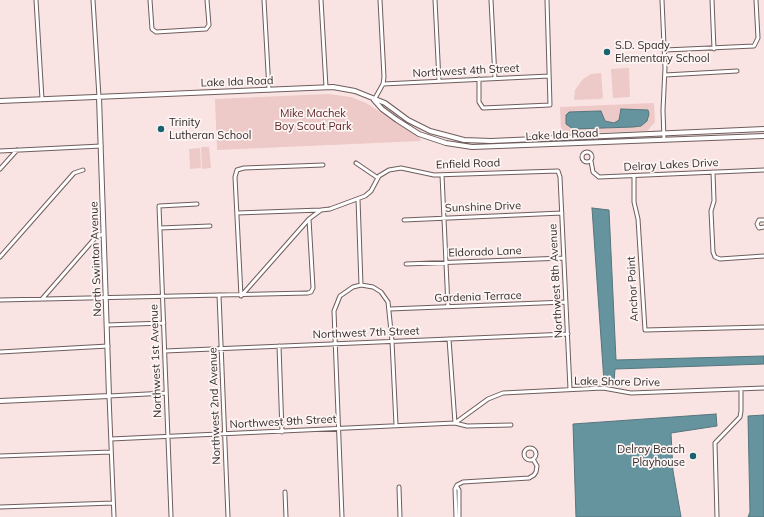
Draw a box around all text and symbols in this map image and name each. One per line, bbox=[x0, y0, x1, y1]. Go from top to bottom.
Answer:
place label: S.D. Spady Elementary School bbox=[615, 39, 710, 65]
marker: S.D. Spady Elementary School bbox=[602, 47, 612, 57]
street label: Northwest 4th Street bbox=[412, 62, 520, 80]
street label: Lake Ida Road bbox=[200, 74, 274, 90]
park label: Mike Machek Boy Scout Park bbox=[274, 107, 352, 133]
place label: Trinity Lutheran School bbox=[169, 116, 251, 142]
marker: Trinity Lutheran School bbox=[156, 124, 166, 134]
street label: Lake Ida Road bbox=[525, 127, 599, 143]
street label: Enfield Road bbox=[436, 156, 500, 172]
street label: Delray Lakes Drive bbox=[623, 156, 719, 174]
street label: Sunshine Drive bbox=[445, 199, 521, 215]
street label: North Swinton Avenue bbox=[87, 201, 105, 317]
street label: Northwest 8th Avenue bbox=[546, 223, 566, 339]
street label: Eldorado Lane bbox=[448, 244, 522, 260]
street label: Anchor Point bbox=[625, 256, 641, 322]
street label: Gardenia Terrace bbox=[434, 289, 522, 305]
street label: Northwest 1st Avenue bbox=[147, 304, 165, 418]
street label: Northwest 7th Street bbox=[312, 325, 420, 341]
street label: Northwest 2nd Avenue bbox=[206, 347, 224, 465]
street label: Lake Shore Drive bbox=[574, 375, 660, 389]
street label: Northwest 9th Street bbox=[229, 413, 337, 431]
place label: Delray Beach Playhouse bbox=[617, 443, 685, 469]
marker: Delray Beach Playhouse bbox=[688, 451, 698, 461]

